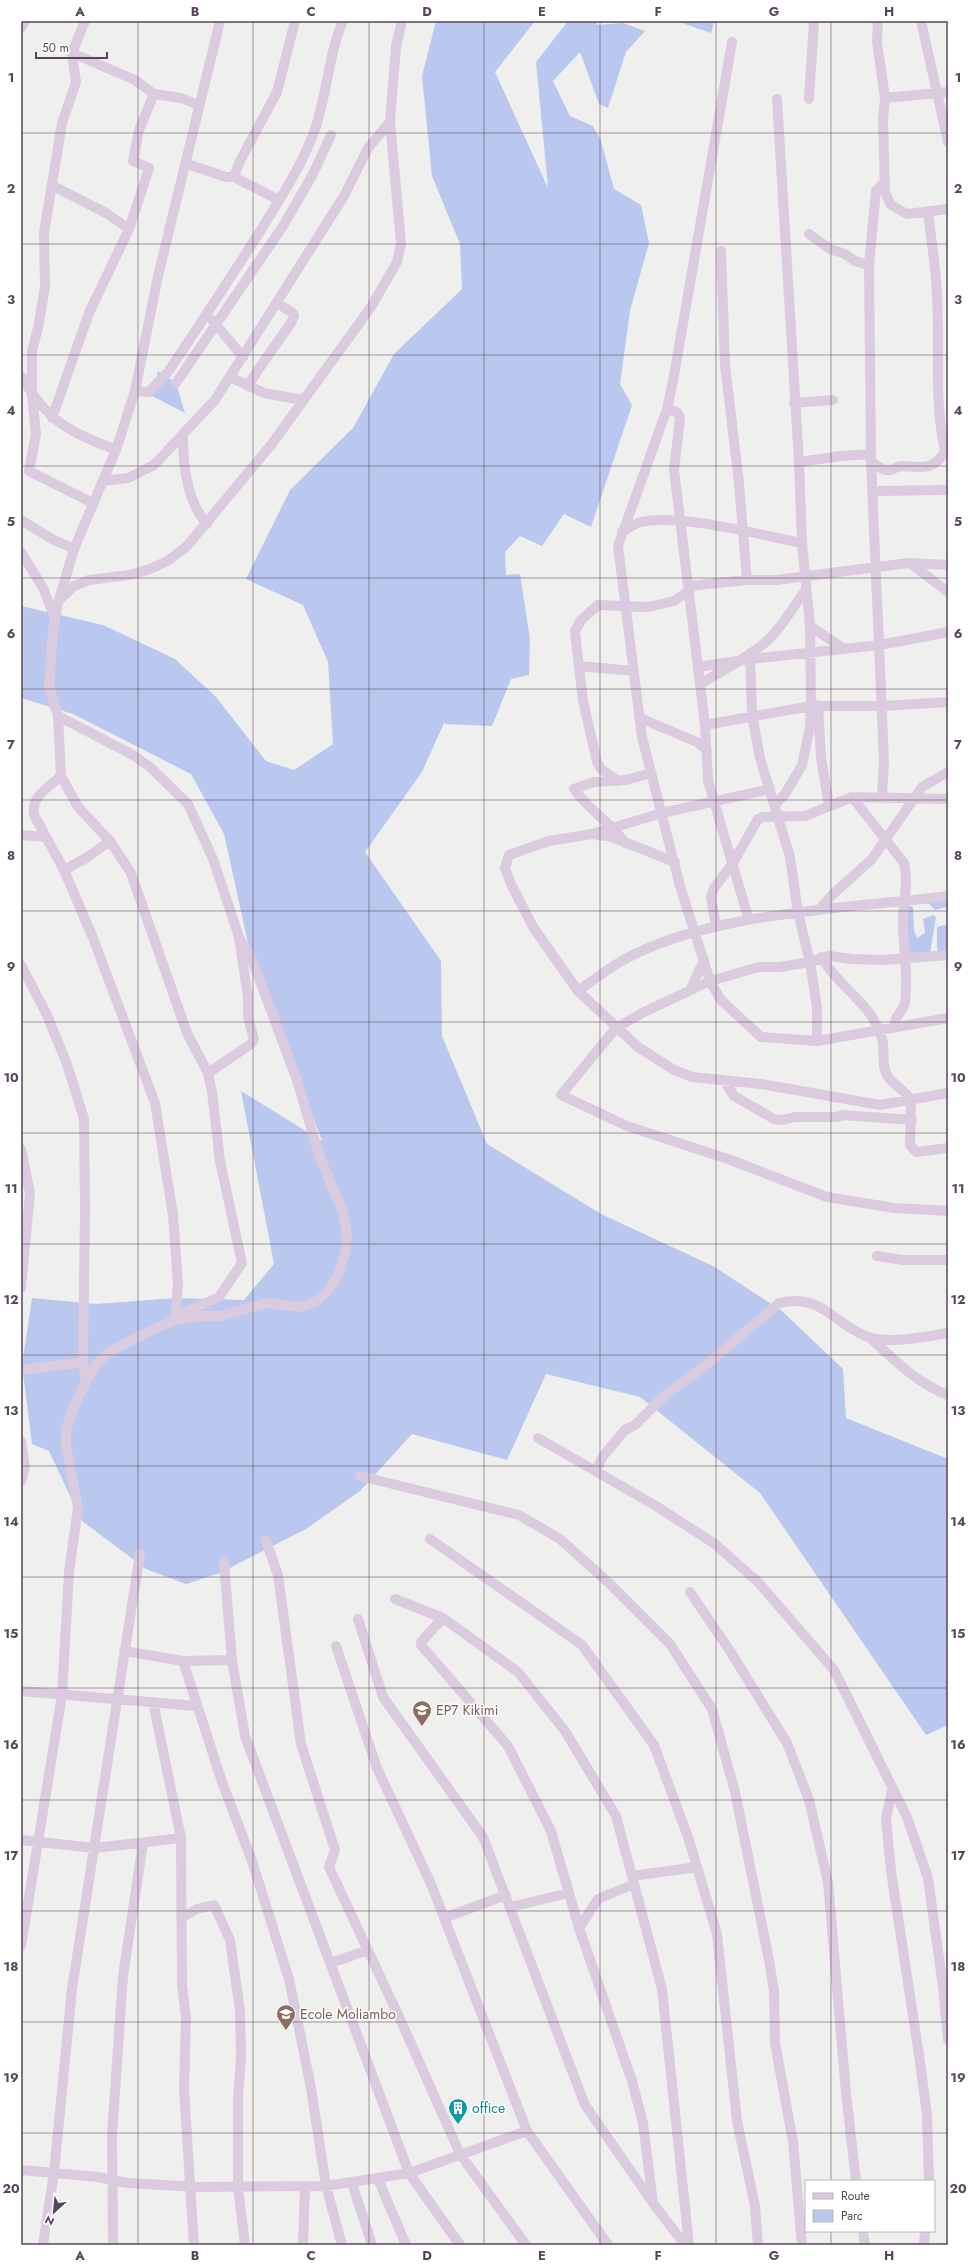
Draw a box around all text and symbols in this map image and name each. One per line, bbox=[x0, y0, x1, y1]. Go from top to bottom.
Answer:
text: A bbox=[74, 2, 85, 21]
text: B bbox=[191, 2, 200, 21]
text: C bbox=[306, 2, 316, 21]
text: D bbox=[422, 2, 432, 21]
text: E bbox=[538, 2, 546, 21]
text: F bbox=[654, 2, 662, 21]
text: G bbox=[769, 2, 780, 21]
text: H bbox=[884, 2, 894, 21]
scale bar bbox=[36, 34, 107, 60]
text: 50 m bbox=[42, 39, 69, 57]
text: 1 bbox=[8, 68, 14, 87]
text: 1 bbox=[955, 68, 961, 87]
text: 2 bbox=[7, 179, 15, 198]
text: 2 bbox=[954, 179, 962, 198]
text: 3 bbox=[7, 290, 15, 309]
text: 3 bbox=[954, 290, 962, 309]
text: 4 bbox=[6, 401, 16, 420]
text: 4 bbox=[953, 401, 963, 420]
text: 5 bbox=[7, 512, 15, 531]
text: 5 bbox=[954, 512, 962, 531]
text: 6 bbox=[7, 624, 16, 643]
text: 6 bbox=[954, 624, 963, 643]
text: 7 bbox=[7, 735, 15, 754]
text: 7 bbox=[954, 735, 962, 754]
text: 8 bbox=[7, 846, 15, 865]
text: 8 bbox=[954, 846, 962, 865]
text: 9 bbox=[7, 957, 16, 976]
text: 9 bbox=[954, 957, 963, 976]
text: 10 bbox=[3, 1068, 19, 1087]
text: 10 bbox=[950, 1068, 966, 1087]
text: 11 bbox=[4, 1179, 18, 1198]
text: 11 bbox=[951, 1179, 965, 1198]
text: 12 bbox=[3, 1290, 19, 1309]
text: 12 bbox=[950, 1290, 966, 1309]
text: 13 bbox=[4, 1401, 18, 1420]
text: 13 bbox=[951, 1401, 965, 1420]
text: 14 bbox=[3, 1512, 19, 1531]
text: 14 bbox=[950, 1512, 966, 1531]
text: 15 bbox=[3, 1624, 19, 1643]
text: 15 bbox=[950, 1624, 966, 1643]
school or university icon: EP7 Kikimi bbox=[411, 1699, 433, 1727]
place label: EP7 Kikimi bbox=[436, 1700, 498, 1720]
text: 16 bbox=[3, 1735, 19, 1754]
text: 16 bbox=[950, 1735, 966, 1754]
text: 17 bbox=[4, 1846, 18, 1865]
text: 17 bbox=[951, 1846, 965, 1865]
text: 18 bbox=[4, 1957, 18, 1976]
text: 18 bbox=[951, 1957, 965, 1976]
school or university icon: Ecole Moliambo bbox=[275, 2003, 297, 2031]
place label: Ecole Moliambo bbox=[300, 2004, 396, 2024]
text: 19 bbox=[3, 2068, 19, 2087]
text: 19 bbox=[950, 2068, 966, 2087]
building icon: office bbox=[447, 2097, 469, 2125]
place label: office bbox=[472, 2098, 505, 2118]
text: 20 bbox=[2, 2179, 20, 2198]
text: 20 bbox=[949, 2179, 967, 2198]
legend bbox=[805, 2180, 935, 2232]
text: Route bbox=[841, 2187, 870, 2205]
north arrow bbox=[34, 2192, 74, 2232]
text: Parc bbox=[841, 2207, 863, 2225]
text: N bbox=[42, 2212, 57, 2230]
text: A bbox=[74, 2246, 85, 2265]
text: B bbox=[191, 2246, 200, 2265]
text: C bbox=[306, 2246, 316, 2265]
text: D bbox=[422, 2246, 432, 2265]
text: E bbox=[538, 2246, 546, 2265]
text: F bbox=[654, 2246, 662, 2265]
text: G bbox=[769, 2246, 780, 2265]
text: H bbox=[884, 2246, 894, 2265]

